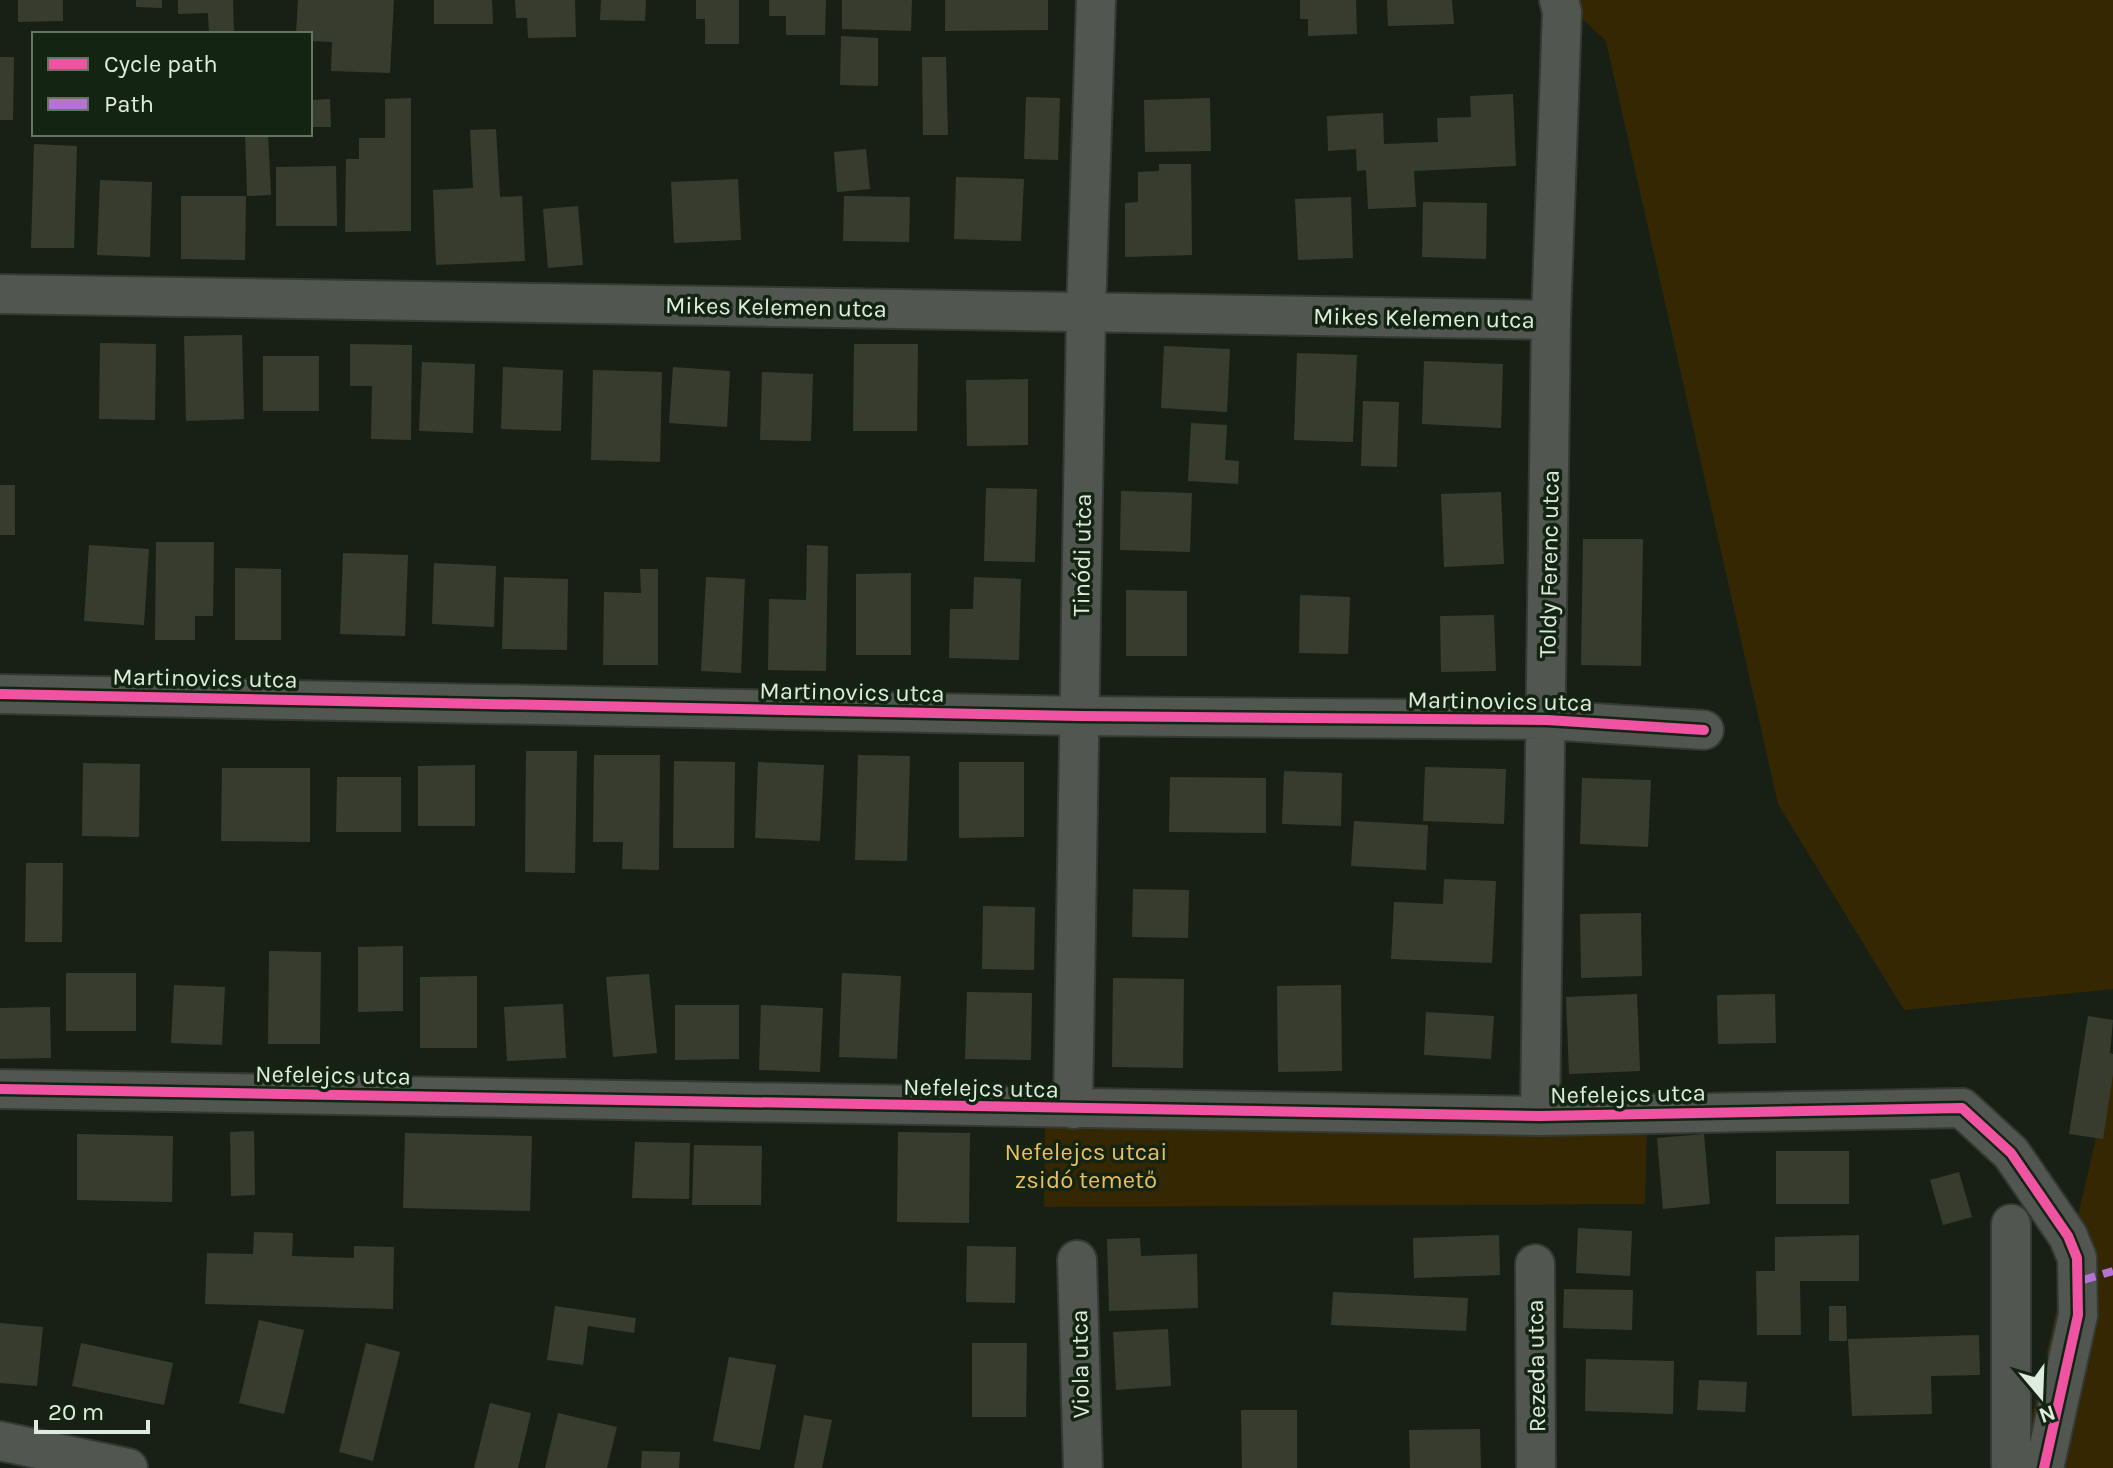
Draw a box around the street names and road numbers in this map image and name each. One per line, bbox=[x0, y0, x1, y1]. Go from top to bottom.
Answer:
street label: Mikes Kelemen utca bbox=[665, 291, 887, 323]
street label: Mikes Kelemen utca bbox=[1313, 302, 1535, 334]
street label: Toldy Ferenc utca bbox=[1533, 470, 1565, 658]
street label: Tinódi utca bbox=[1067, 493, 1097, 617]
street label: Martinovics utca bbox=[112, 662, 298, 694]
street label: Martinovics utca bbox=[759, 676, 945, 708]
street label: Martinovics utca bbox=[1407, 685, 1593, 717]
street label: Nefelejcs utca bbox=[255, 1060, 411, 1090]
street label: Nefelejcs utca bbox=[903, 1073, 1059, 1103]
street label: Nefelejcs utca bbox=[1550, 1079, 1706, 1109]
street label: Rezeda utca bbox=[1521, 1299, 1551, 1433]
street label: Viola utca bbox=[1065, 1309, 1095, 1419]

